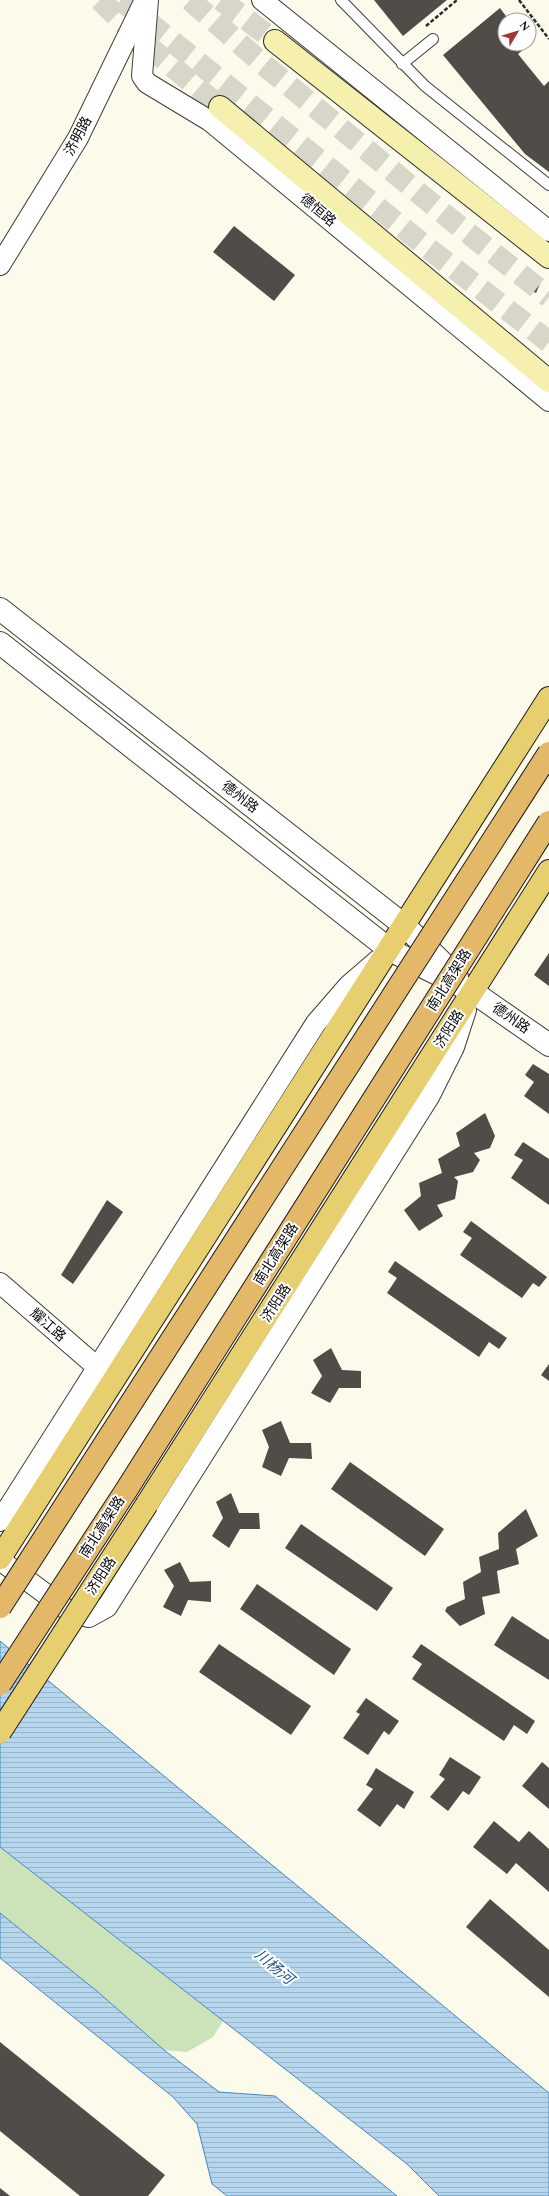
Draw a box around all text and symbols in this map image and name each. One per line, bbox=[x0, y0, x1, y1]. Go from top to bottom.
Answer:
north arrow bbox=[497, 12, 537, 52]
text: N bbox=[515, 17, 534, 35]
street label: 济明路 bbox=[59, 113, 97, 159]
street label: 德恒路 bbox=[295, 188, 341, 232]
street label: 德州路 bbox=[217, 776, 263, 818]
street label: 南北高架路 bbox=[422, 945, 476, 1015]
street label: 德州路 bbox=[488, 997, 534, 1039]
street label: 济阳路 bbox=[429, 1006, 469, 1052]
street label: 南北高架路 bbox=[249, 1219, 303, 1289]
street label: 济阳路 bbox=[256, 1280, 296, 1326]
street label: 耀江路 bbox=[25, 1303, 71, 1347]
street label: 南北高架路 bbox=[74, 1492, 130, 1562]
street label: 济阳路 bbox=[81, 1553, 121, 1599]
water label: 川杨河 bbox=[249, 1944, 301, 1992]

